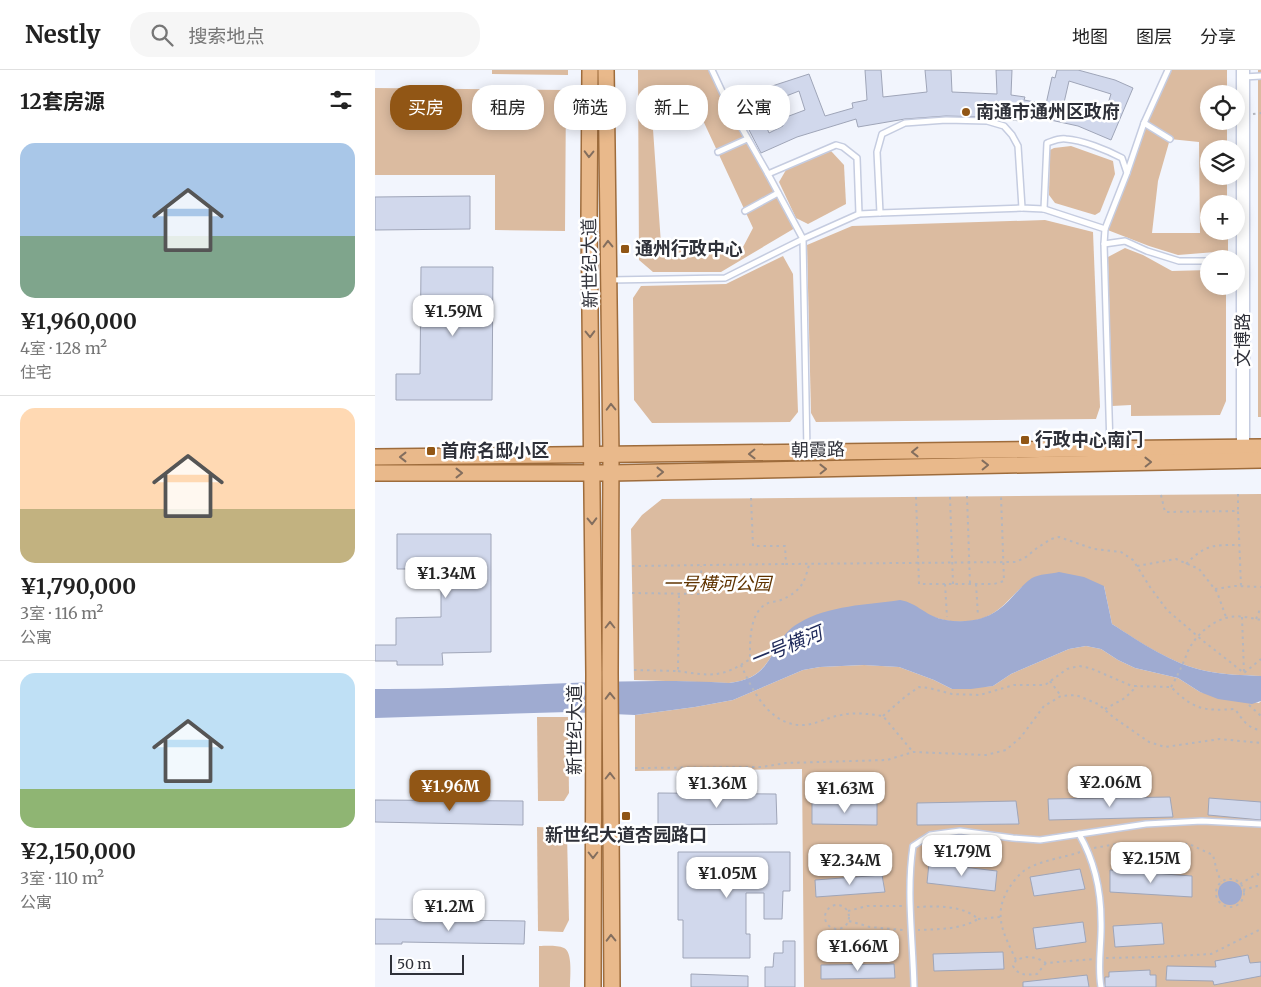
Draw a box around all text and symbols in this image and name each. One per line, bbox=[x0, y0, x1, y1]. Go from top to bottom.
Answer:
search box bbox=[130, 12, 480, 57]
text: Nestly bbox=[25, 19, 100, 50]
icon: search bbox=[148, 21, 176, 49]
text: 搜索地点 bbox=[188, 24, 264, 48]
text: 地图 bbox=[1072, 25, 1108, 48]
text: 图层 bbox=[1136, 25, 1172, 48]
text: 分享 bbox=[1200, 25, 1236, 48]
chip: 买房 bbox=[390, 85, 462, 130]
chip: 租房 bbox=[472, 85, 544, 130]
chip: 筛选 bbox=[554, 85, 626, 130]
chip: 新上 bbox=[636, 85, 708, 130]
chip: 公寓 bbox=[718, 85, 790, 130]
map controls bbox=[1200, 85, 1245, 295]
button: locate bbox=[1200, 85, 1245, 130]
icon: filters bbox=[327, 86, 355, 114]
text: 12套房源 bbox=[20, 88, 105, 115]
place label: 南通市通州区政府 bbox=[976, 100, 1120, 123]
marker: 南通市通州区政府 bbox=[960, 106, 972, 118]
button: layers bbox=[1200, 140, 1245, 185]
one-way arrow bbox=[584, 150, 594, 158]
icon: home bbox=[143, 175, 233, 265]
button: + bbox=[1200, 195, 1245, 240]
street label: 新世纪大道 bbox=[577, 218, 602, 308]
place label: 通州行政中心 bbox=[635, 237, 743, 260]
one-way arrow bbox=[603, 240, 613, 248]
marker: 通州行政中心 bbox=[619, 243, 631, 255]
button: − bbox=[1200, 250, 1245, 295]
pin: ¥1.59M bbox=[412, 294, 494, 337]
text: ¥1.59M bbox=[424, 301, 482, 321]
text: ¥1,960,000 bbox=[20, 308, 137, 335]
street label: 文博路 bbox=[1231, 313, 1254, 367]
one-way arrow bbox=[585, 330, 595, 338]
text: 4室 · 128 m² bbox=[20, 338, 107, 358]
text: 住宅 bbox=[20, 362, 52, 382]
one-way arrow bbox=[606, 403, 616, 410]
place label: 行政中心南门 bbox=[1035, 428, 1143, 451]
marker: 行政中心南门 bbox=[1019, 434, 1031, 446]
street label: 朝霞路 bbox=[791, 438, 845, 461]
place label: 首府名邸小区 bbox=[441, 439, 549, 462]
icon: home bbox=[143, 441, 233, 531]
marker: 首府名邸小区 bbox=[425, 445, 437, 457]
one-way arrow bbox=[910, 447, 918, 457]
one-way arrow bbox=[748, 449, 756, 459]
one-way arrow bbox=[399, 452, 406, 462]
one-way arrow bbox=[1144, 457, 1152, 467]
one-way arrow bbox=[981, 460, 989, 471]
one-way arrow bbox=[819, 464, 827, 474]
one-way arrow bbox=[656, 467, 664, 477]
one-way arrow bbox=[455, 468, 463, 478]
one-way arrow bbox=[587, 518, 597, 526]
pin: ¥1.34M bbox=[405, 556, 487, 599]
text: ¥1.34M bbox=[416, 563, 476, 583]
park label: 一号横河公园 bbox=[663, 572, 774, 595]
text: ¥1,790,000 bbox=[20, 573, 136, 600]
text: 3室 · 116 m² bbox=[20, 603, 103, 623]
water label: 一号横河 bbox=[746, 619, 829, 671]
one-way arrow bbox=[605, 620, 615, 628]
text: 公寓 bbox=[20, 627, 52, 647]
street label: 新世纪大道 bbox=[563, 685, 586, 775]
one-way arrow bbox=[605, 692, 615, 700]
icon: home bbox=[143, 706, 233, 796]
pin: ¥1.36M bbox=[676, 766, 758, 809]
pin: ¥2.06M bbox=[1069, 766, 1151, 808]
pin: ¥1.96M bbox=[409, 770, 491, 812]
one-way arrow bbox=[605, 772, 615, 780]
pin: ¥1.63M bbox=[804, 772, 886, 814]
text: ¥2.06M bbox=[1079, 772, 1141, 792]
text: ¥1.36M bbox=[687, 773, 747, 793]
text: ¥1.96M bbox=[420, 776, 480, 796]
text: ¥1.63M bbox=[816, 778, 874, 798]
marker: 新世纪大道杏园路口 bbox=[620, 810, 632, 822]
place label: 新世纪大道杏园路口 bbox=[545, 823, 707, 846]
pin: ¥1.79M bbox=[921, 834, 1003, 877]
text: ¥2,150,000 bbox=[20, 838, 136, 865]
text: ¥1.79M bbox=[933, 841, 991, 861]
pin: ¥2.15M bbox=[1110, 842, 1192, 884]
pin: ¥2.34M bbox=[809, 844, 891, 886]
text: ¥2.15M bbox=[1122, 848, 1180, 868]
text: ¥2.34M bbox=[819, 850, 881, 870]
one-way arrow bbox=[588, 852, 598, 860]
pin: ¥1.05M bbox=[686, 856, 768, 899]
text: ¥1.05M bbox=[697, 863, 757, 883]
text: 3室 · 110 m² bbox=[20, 868, 104, 888]
pin: ¥1.2M bbox=[414, 890, 484, 932]
text: 公寓 bbox=[20, 892, 52, 912]
text: ¥1.2M bbox=[424, 896, 474, 916]
pin: ¥1.66M bbox=[817, 930, 899, 972]
one-way arrow bbox=[606, 934, 616, 942]
text: ¥1.66M bbox=[828, 936, 888, 956]
scale bar bbox=[390, 952, 464, 975]
text: 50 m bbox=[397, 955, 431, 973]

